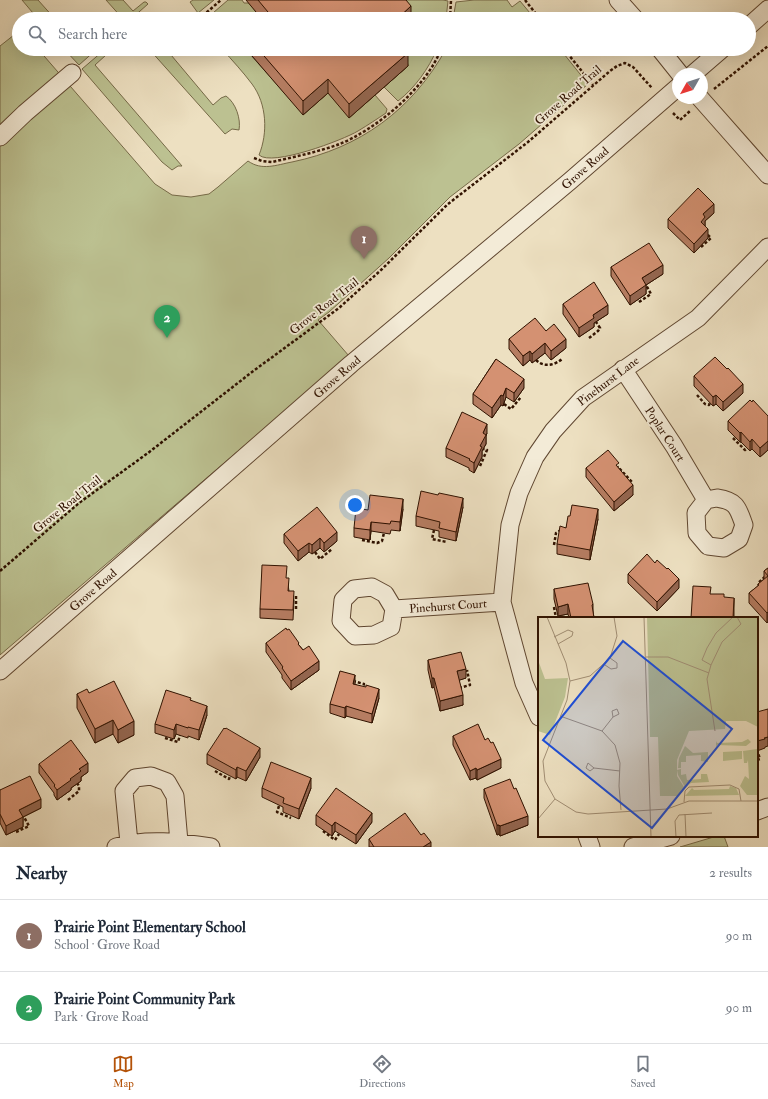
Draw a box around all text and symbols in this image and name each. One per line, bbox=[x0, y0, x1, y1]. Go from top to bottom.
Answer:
search box bbox=[12, 12, 756, 56]
icon: search bbox=[26, 23, 48, 45]
text: Search here bbox=[58, 25, 127, 44]
street label: Grove Road Trail bbox=[532, 62, 605, 128]
north arrow bbox=[672, 68, 708, 104]
street label: Grove Road bbox=[559, 144, 612, 193]
pin: 1 bbox=[351, 226, 377, 259]
street label: Grove Road Trail bbox=[287, 275, 362, 338]
pin: 2 bbox=[154, 305, 180, 338]
street label: Grove Road bbox=[311, 353, 364, 402]
street label: Pinehurst Lane bbox=[574, 353, 642, 410]
street label: Poplar Court bbox=[641, 404, 688, 465]
street label: Grove Road Trail bbox=[30, 472, 105, 537]
your location bbox=[345, 495, 365, 515]
street label: Grove Road bbox=[67, 566, 120, 615]
street label: Pinehurst Court bbox=[409, 596, 488, 617]
inset map bbox=[538, 617, 758, 837]
text: Nearby bbox=[16, 863, 67, 884]
text: 2 results bbox=[709, 865, 752, 881]
text: Prairie Point Elementary School bbox=[54, 918, 246, 937]
text: 1 bbox=[27, 928, 31, 944]
text: 90 m bbox=[726, 928, 752, 944]
text: School · Grove Road bbox=[54, 937, 160, 953]
text: Prairie Point Community Park bbox=[54, 990, 235, 1009]
text: 2 bbox=[26, 1000, 32, 1016]
text: 90 m bbox=[726, 1000, 752, 1016]
text: Park · Grove Road bbox=[54, 1009, 148, 1025]
tab: Map bbox=[112, 1053, 134, 1090]
tab: Directions bbox=[359, 1053, 406, 1090]
tab: Saved bbox=[630, 1053, 656, 1090]

